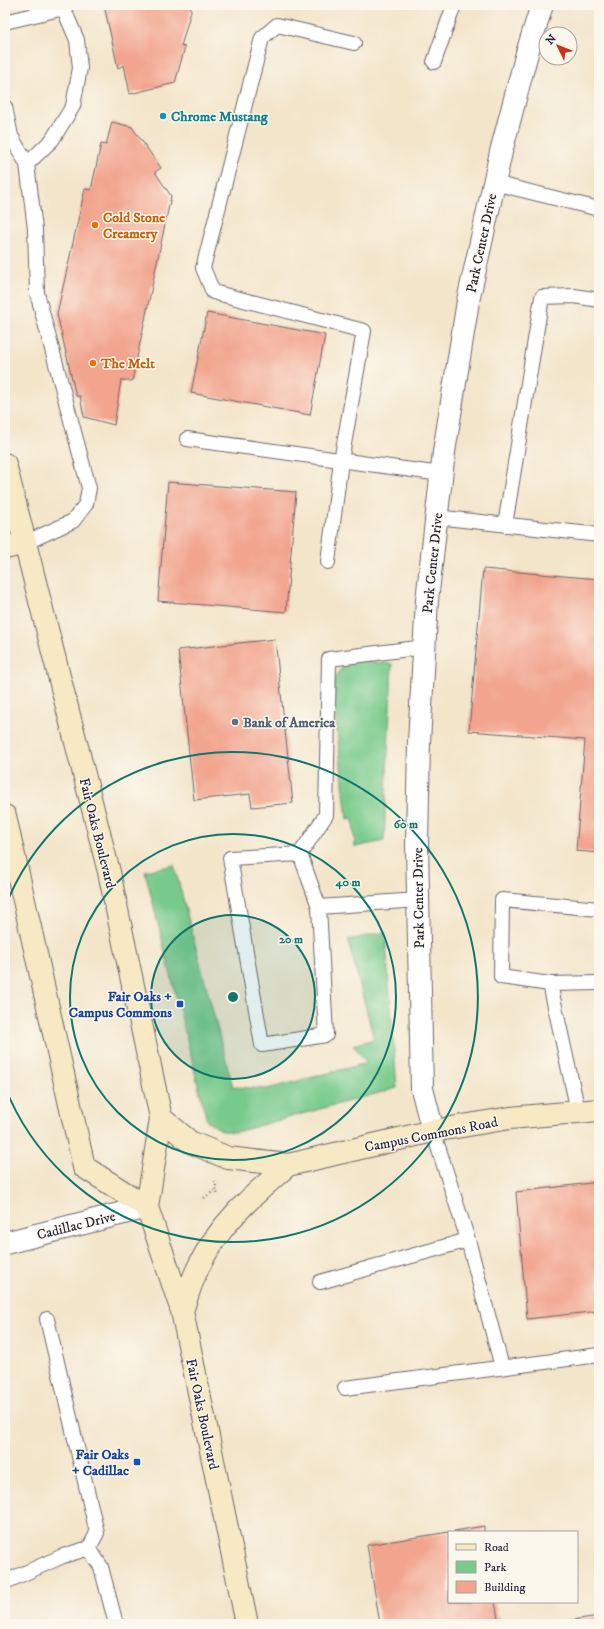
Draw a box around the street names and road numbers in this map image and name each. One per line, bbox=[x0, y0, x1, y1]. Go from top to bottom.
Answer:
street label: Park Center Drive bbox=[463, 192, 501, 295]
street label: Park Center Drive bbox=[419, 512, 447, 614]
street label: Fair Oaks Boulevard bbox=[75, 776, 119, 890]
street label: Park Center Drive bbox=[409, 847, 429, 949]
street label: Campus Commons Road bbox=[363, 1113, 499, 1157]
street label: Cadillac Drive bbox=[35, 1207, 118, 1244]
street label: Fair Oaks Boulevard bbox=[181, 1357, 223, 1471]

